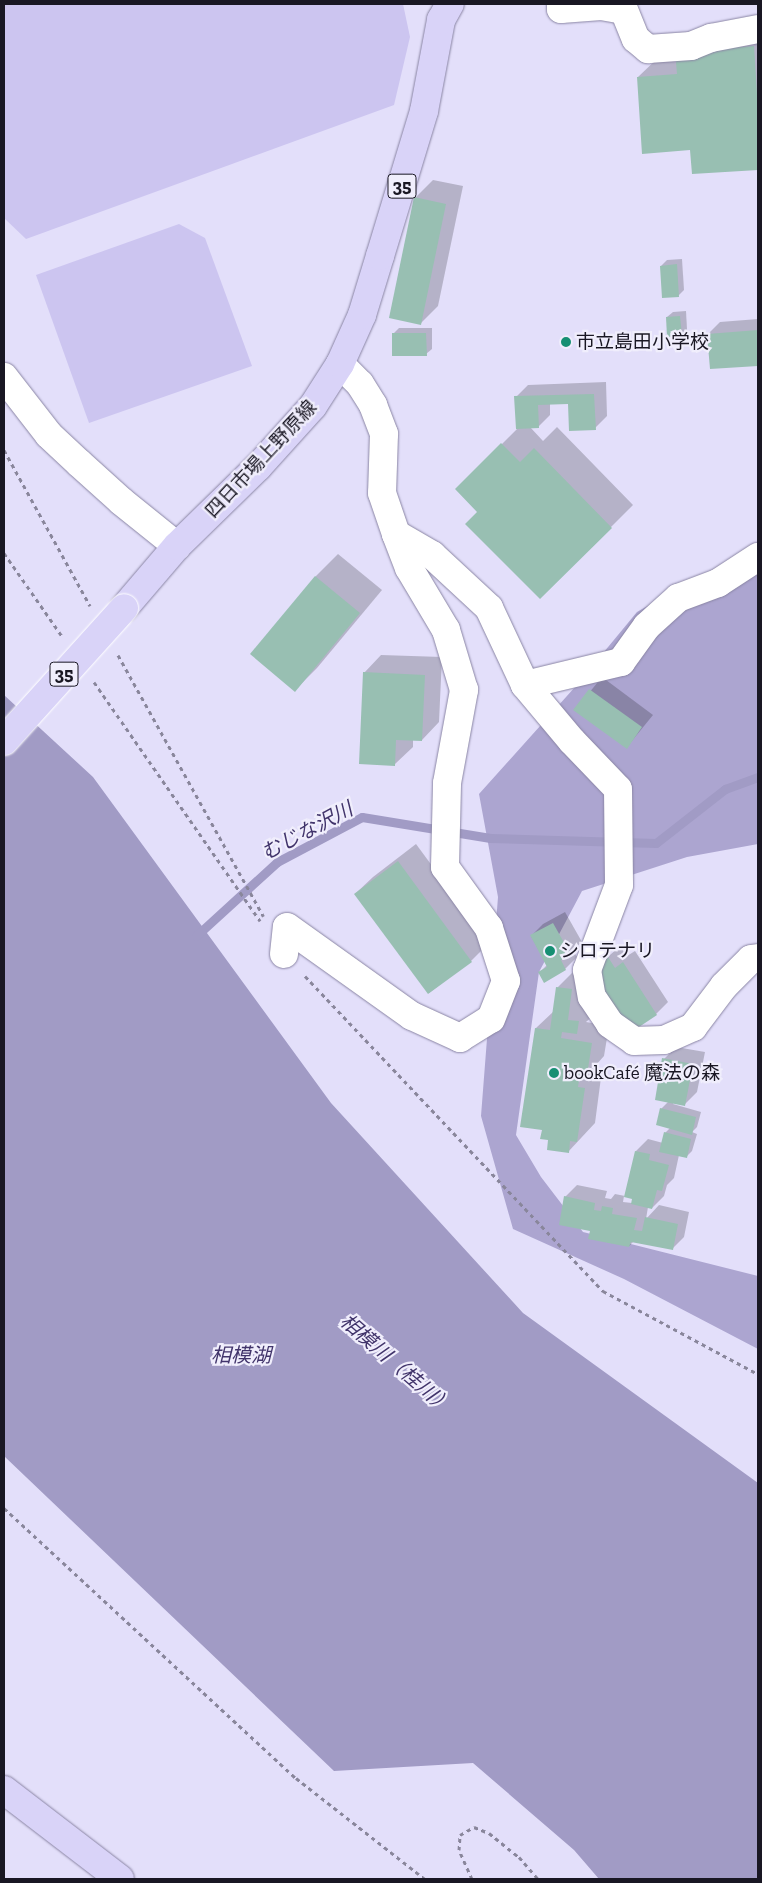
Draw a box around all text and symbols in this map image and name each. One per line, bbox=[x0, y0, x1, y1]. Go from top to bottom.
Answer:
road number: 35 bbox=[387, 170, 417, 202]
place label: 市立島田小学校 bbox=[576, 331, 709, 353]
marker: 市立島田小学校 bbox=[560, 336, 572, 348]
street label: 四日市場上野原線 bbox=[201, 396, 321, 522]
road number: 35 bbox=[49, 659, 79, 690]
water label: むじな沢川 bbox=[257, 797, 357, 865]
place label: シロテナリ bbox=[560, 940, 655, 962]
marker: シロテナリ bbox=[544, 945, 556, 957]
place label: bookCafé 魔法の森 bbox=[564, 1062, 720, 1084]
marker: bookCafé 魔法の森 bbox=[548, 1067, 560, 1079]
water label: 相模川（桂川） bbox=[335, 1309, 457, 1419]
water label: 相模湖 bbox=[211, 1343, 271, 1367]

